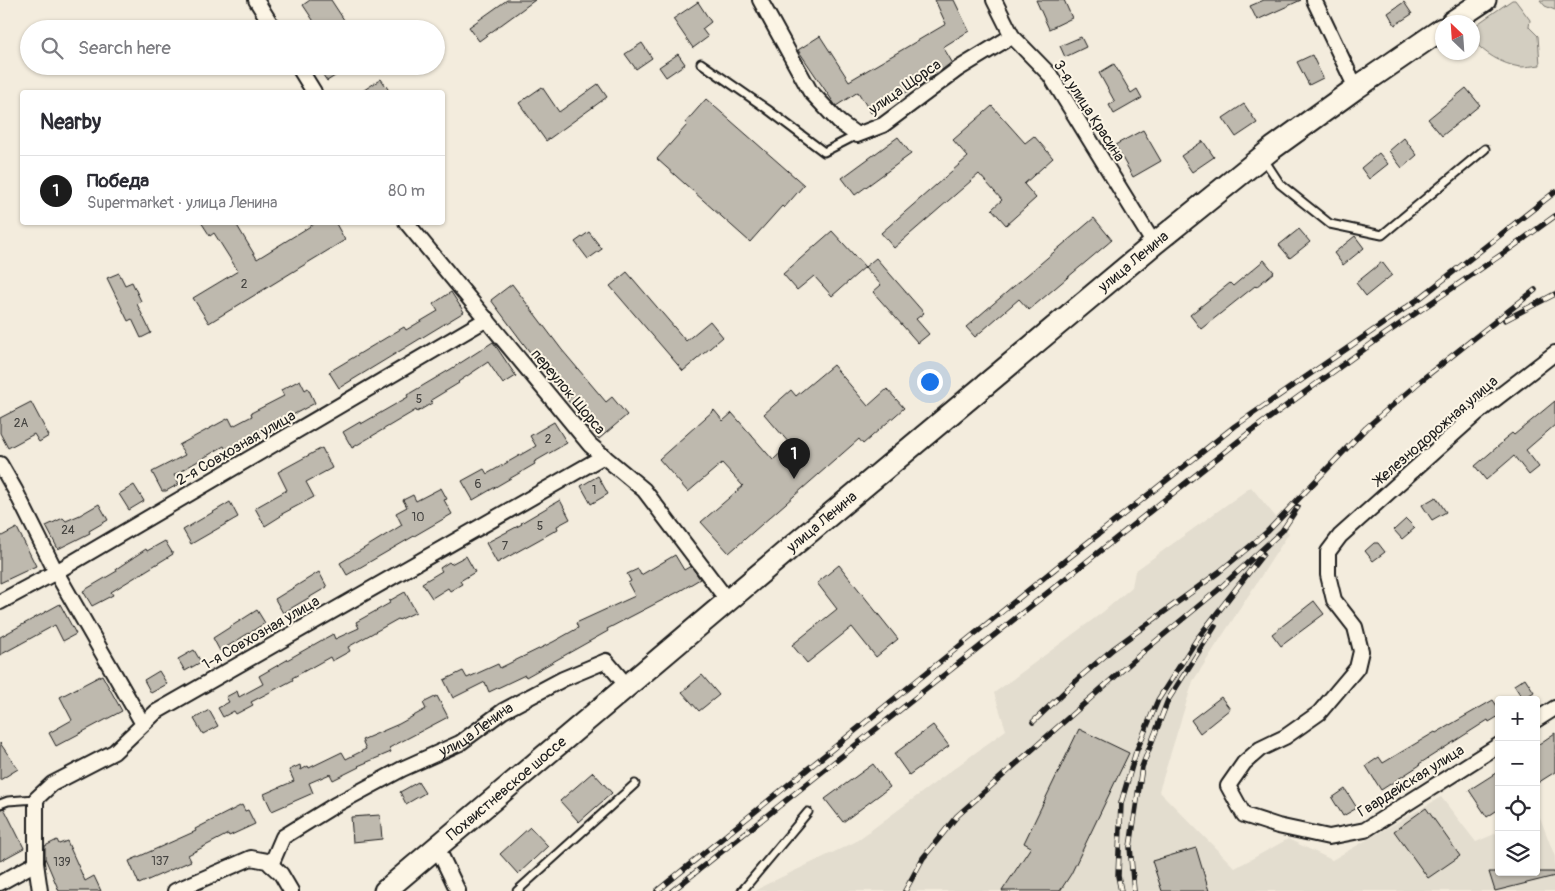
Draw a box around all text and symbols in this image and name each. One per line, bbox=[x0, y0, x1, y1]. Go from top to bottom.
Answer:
north arrow bbox=[1435, 15, 1480, 60]
search box bbox=[20, 20, 445, 75]
icon: search bbox=[38, 34, 66, 62]
text: Search here bbox=[78, 36, 171, 60]
street label: улица Щорса bbox=[864, 55, 945, 119]
street label: 3-я улица Красина bbox=[1049, 57, 1129, 165]
text: Nearby bbox=[40, 109, 101, 136]
text: Победа bbox=[87, 169, 149, 193]
text: 1 bbox=[53, 181, 59, 201]
text: 80 m bbox=[388, 181, 425, 201]
text: Supermarket · улица Ленина bbox=[87, 193, 277, 213]
street label: улица Ленина bbox=[1094, 227, 1172, 297]
house number: 2 bbox=[241, 277, 248, 292]
street label: переулок Щорса bbox=[527, 345, 609, 439]
your location bbox=[917, 369, 943, 395]
street label: Железнодорожная улица bbox=[1369, 372, 1502, 491]
house number: 5 bbox=[416, 392, 422, 407]
street label: 2-я Совхозная улица bbox=[173, 406, 299, 490]
house number: 2А bbox=[14, 416, 28, 431]
house number: 2 bbox=[545, 432, 552, 447]
pin: 1 bbox=[778, 438, 810, 479]
house number: 6 bbox=[475, 477, 482, 492]
house number: 1 bbox=[592, 483, 596, 498]
street label: улица Ленина bbox=[782, 487, 861, 557]
house number: 10 bbox=[412, 510, 424, 525]
house number: 5 bbox=[537, 519, 543, 534]
house number: 24 bbox=[61, 523, 75, 538]
house number: 7 bbox=[502, 539, 509, 554]
street label: 1-я Совхозная улица bbox=[199, 592, 323, 674]
map controls bbox=[1495, 696, 1540, 876]
button: + bbox=[1495, 696, 1540, 741]
street label: улица Ленина bbox=[435, 698, 516, 761]
street label: Похвистневское шоссе bbox=[442, 732, 571, 844]
street label: Гвардейская улица bbox=[1354, 741, 1468, 821]
button: − bbox=[1495, 741, 1540, 786]
button: locate bbox=[1495, 786, 1540, 831]
button: layers bbox=[1495, 831, 1540, 876]
house number: 137 bbox=[151, 854, 170, 869]
house number: 139 bbox=[53, 855, 71, 870]

